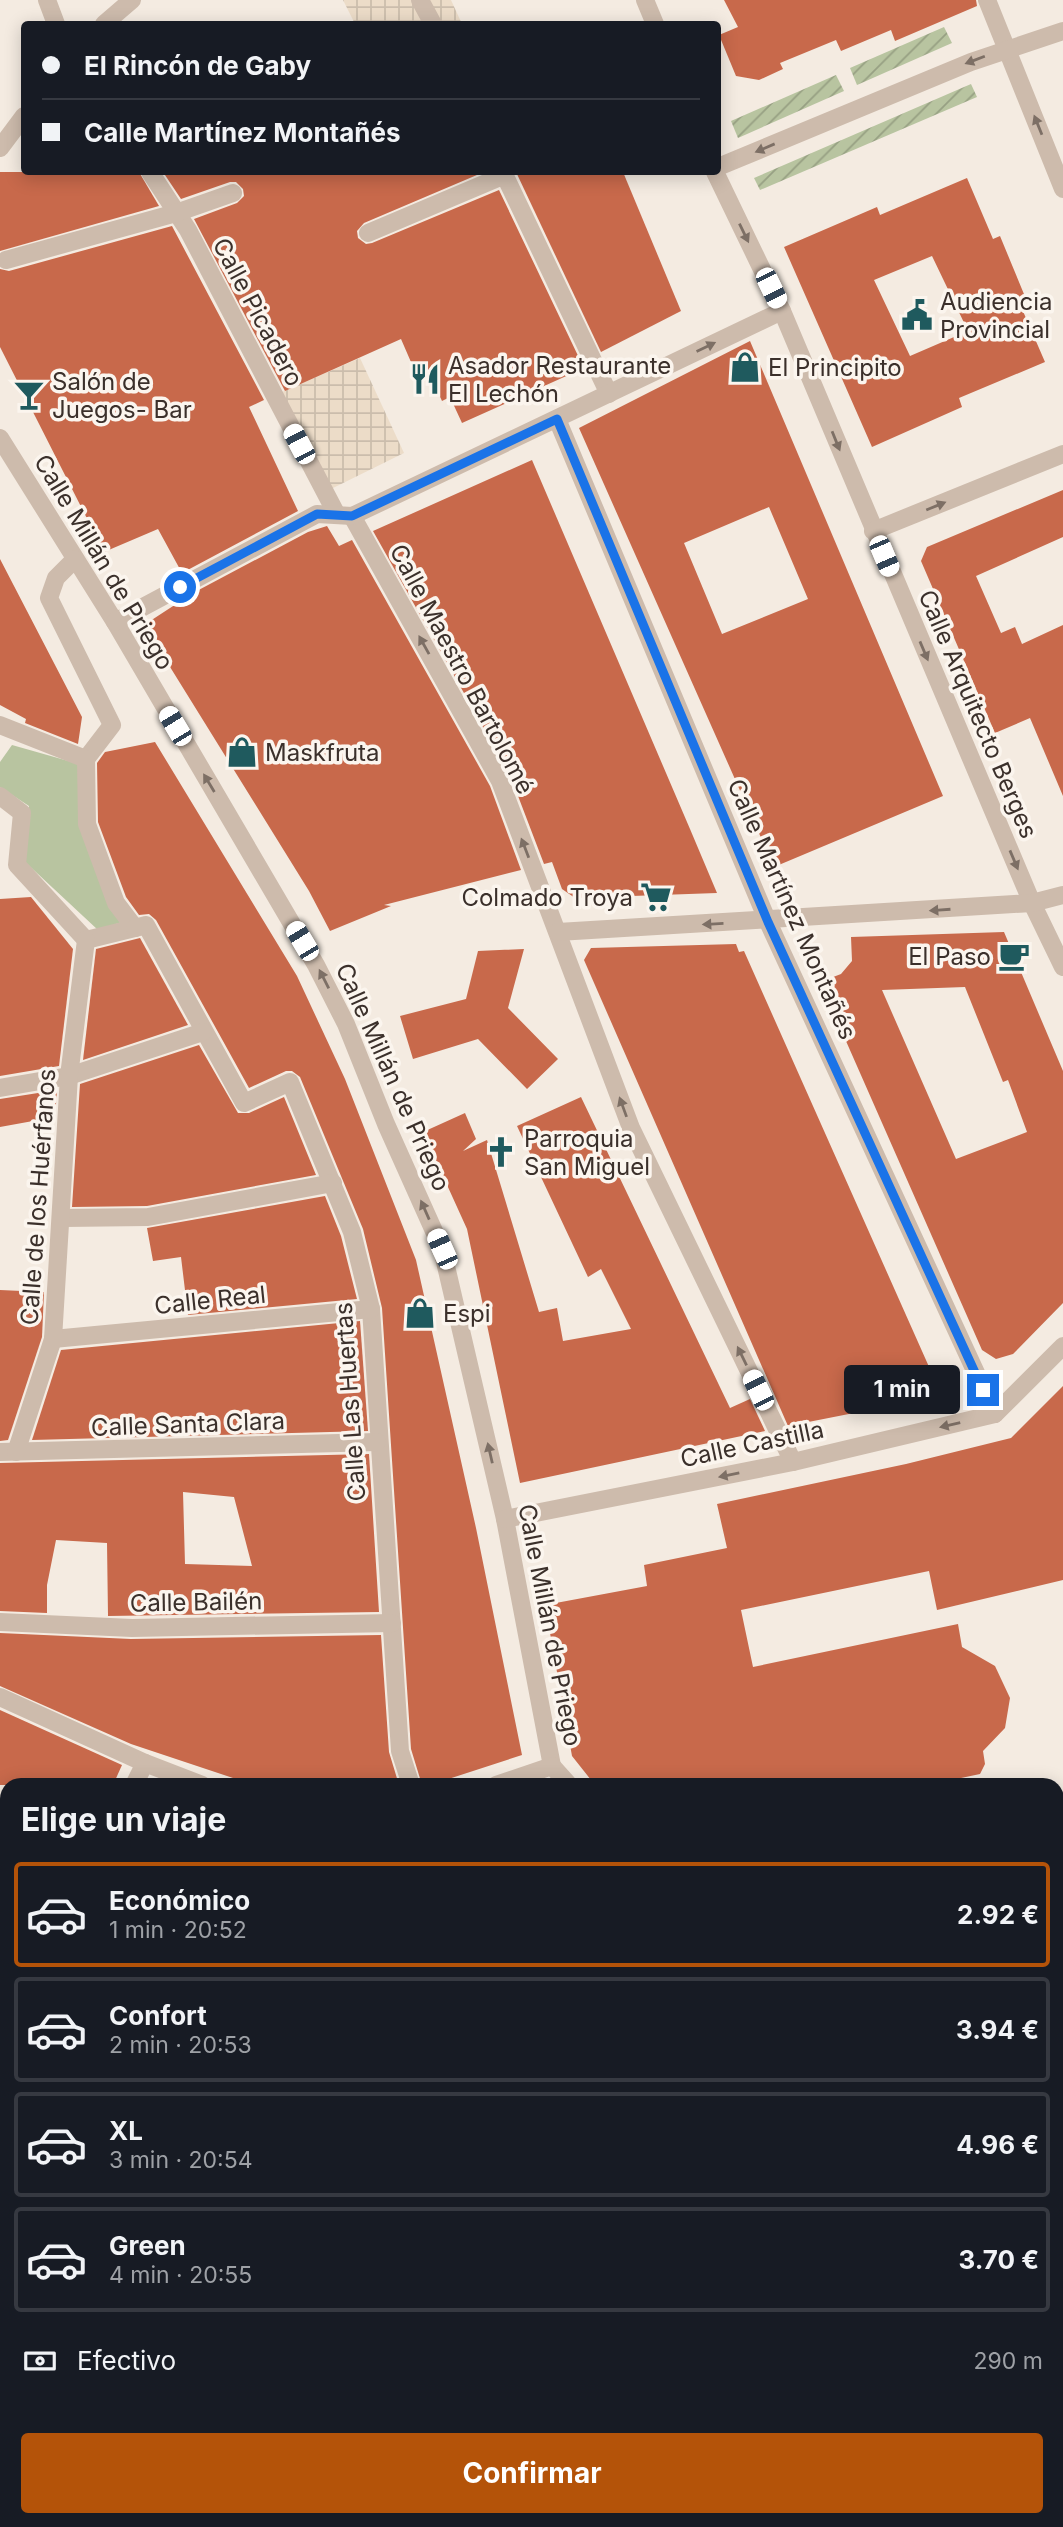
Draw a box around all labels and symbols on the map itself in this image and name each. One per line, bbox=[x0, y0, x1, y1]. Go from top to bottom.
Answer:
one-way arrow bbox=[964, 55, 985, 66]
one-way arrow bbox=[1032, 115, 1043, 136]
one-way arrow bbox=[754, 142, 775, 153]
one-way arrow bbox=[739, 223, 750, 243]
street label: Calle Picadero bbox=[207, 233, 309, 391]
car bbox=[753, 265, 790, 311]
place label: Audiencia Provincial bbox=[940, 287, 1052, 344]
public building icon: Audiencia Provincial bbox=[900, 298, 934, 332]
one-way arrow bbox=[696, 342, 716, 353]
shop icon: El Principito bbox=[728, 350, 762, 384]
place label: Asador Restaurante El Lechón bbox=[448, 351, 671, 408]
place label: El Principito bbox=[768, 353, 902, 382]
restaurant icon: Asador Restaurante El Lechón bbox=[408, 362, 442, 396]
place label: Salón de Juegos- Bar bbox=[52, 367, 192, 424]
bar icon: Salón de Juegos- Bar bbox=[12, 378, 46, 412]
car bbox=[280, 421, 319, 467]
one-way arrow bbox=[831, 431, 842, 452]
street label: Calle Millán de Priego bbox=[28, 449, 180, 675]
one-way arrow bbox=[926, 500, 947, 511]
car bbox=[867, 533, 902, 579]
street label: Calle Maestro Bartolomé bbox=[384, 539, 540, 799]
route start bbox=[164, 571, 196, 603]
street label: Calle Arquitecto Berges bbox=[912, 585, 1044, 843]
one-way arrow bbox=[418, 635, 430, 655]
one-way arrow bbox=[918, 641, 930, 661]
car bbox=[156, 703, 195, 749]
shop icon: Maskfruta bbox=[225, 735, 259, 769]
place label: Maskfruta bbox=[265, 738, 380, 767]
one-way arrow bbox=[203, 773, 215, 793]
street label: Calle Martínez Montañés bbox=[721, 774, 863, 1044]
one-way arrow bbox=[520, 838, 531, 859]
one-way arrow bbox=[1008, 850, 1020, 870]
supermarket icon: Colmado Troya bbox=[639, 880, 673, 914]
place label: Colmado Troya bbox=[461, 883, 633, 912]
one-way arrow bbox=[929, 905, 951, 916]
car bbox=[283, 918, 322, 964]
one-way arrow bbox=[702, 919, 724, 930]
cafe icon: El Paso bbox=[997, 939, 1031, 973]
place label: El Paso bbox=[908, 942, 991, 971]
street label: Calle Millán de Priego bbox=[330, 959, 456, 1195]
one-way arrow bbox=[318, 969, 330, 989]
street label: Calle de los Huérfanos bbox=[15, 1068, 61, 1326]
one-way arrow bbox=[617, 1096, 628, 1117]
place label: Parroquia San Miguel bbox=[524, 1124, 650, 1181]
church icon: Parroquia San Miguel bbox=[484, 1135, 518, 1169]
one-way arrow bbox=[419, 1200, 431, 1220]
car bbox=[424, 1226, 461, 1272]
street label: Calle Real bbox=[153, 1280, 267, 1320]
shop icon: Espi bbox=[403, 1296, 437, 1330]
place label: Espi bbox=[443, 1299, 491, 1328]
street label: Calle Las Huertas bbox=[329, 1302, 371, 1502]
one-way arrow bbox=[736, 1346, 747, 1366]
callout: 1 min bbox=[843, 1366, 958, 1414]
car bbox=[740, 1367, 777, 1413]
route end bbox=[967, 1374, 999, 1406]
street label: Calle Santa Clara bbox=[91, 1406, 285, 1442]
street label: Calle Castilla bbox=[678, 1415, 826, 1473]
one-way arrow bbox=[939, 1420, 961, 1431]
one-way arrow bbox=[484, 1442, 495, 1464]
one-way arrow bbox=[718, 1469, 740, 1480]
street label: Calle Millán de Priego bbox=[512, 1501, 588, 1749]
street label: Calle Bailén bbox=[130, 1586, 262, 1618]

